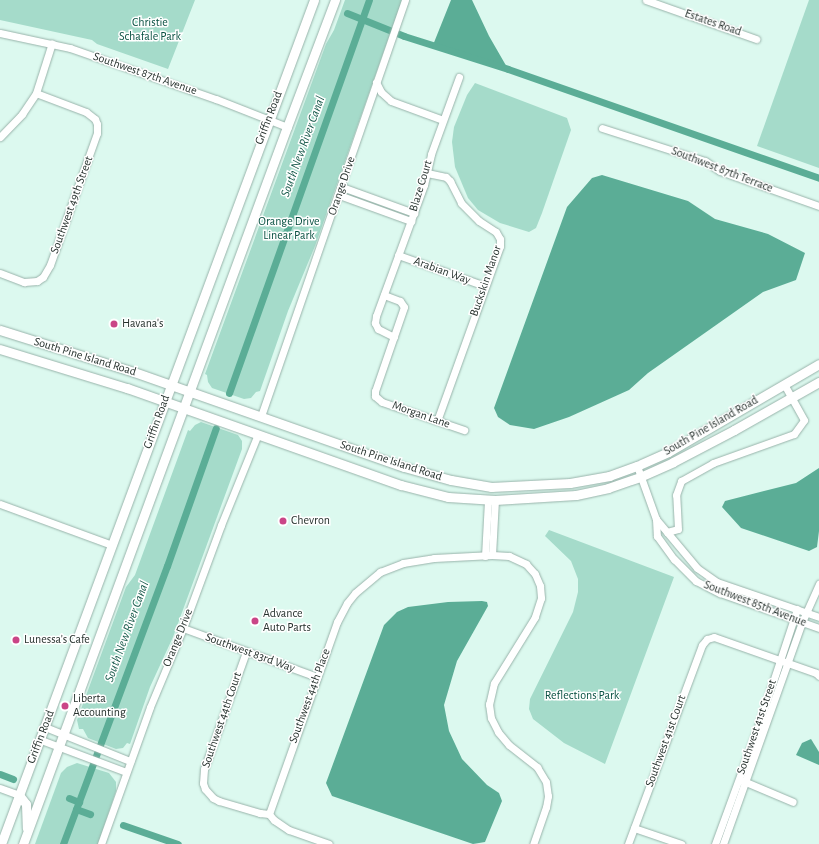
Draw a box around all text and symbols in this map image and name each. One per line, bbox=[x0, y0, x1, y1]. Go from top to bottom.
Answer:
street label: Estates Road bbox=[683, 7, 743, 39]
park label: Christie Schafale Park bbox=[119, 16, 181, 44]
street label: Southwest 87th Avenue bbox=[91, 49, 199, 99]
street label: Griffin Road bbox=[252, 89, 286, 147]
water label: South New River Canal bbox=[279, 94, 329, 200]
street label: Southwest 87th Terrace bbox=[669, 144, 775, 196]
street label: Southwest 49th Street bbox=[48, 154, 96, 256]
street label: Orange Drive bbox=[325, 155, 359, 217]
street label: Blaze Court bbox=[406, 159, 436, 213]
park label: Orange Drive Linear Park bbox=[258, 215, 320, 243]
street label: Buckskin Manor bbox=[467, 244, 505, 318]
street label: Arabian Way bbox=[412, 254, 472, 288]
place label: Havana's bbox=[122, 317, 164, 331]
marker: Havana's bbox=[109, 319, 119, 329]
street label: South Pine Island Road bbox=[32, 335, 138, 379]
street label: Griffin Road bbox=[141, 393, 173, 451]
street label: South Pine Island Road bbox=[661, 393, 761, 459]
street label: Morgan Lane bbox=[390, 398, 452, 432]
street label: South Pine Island Road bbox=[338, 438, 444, 484]
place label: Chevron bbox=[291, 514, 330, 528]
marker: Chevron bbox=[278, 516, 288, 526]
street label: Southwest 85th Avenue bbox=[702, 578, 808, 630]
water label: South New River Canal bbox=[103, 579, 153, 685]
street label: Orange Drive bbox=[160, 607, 196, 669]
place label: Advance Auto Parts bbox=[263, 607, 311, 635]
marker: Advance Auto Parts bbox=[250, 616, 260, 626]
street label: Southwest 83rd Way bbox=[203, 630, 297, 676]
place label: Lunessa’s Cafe bbox=[24, 633, 90, 647]
marker: Lunessa’s Cafe bbox=[11, 635, 21, 645]
street label: Southwest 44th Place bbox=[286, 647, 334, 745]
street label: Southwest 44th Court bbox=[199, 670, 245, 770]
street label: Southwest 41st Street bbox=[734, 678, 780, 776]
park label: Reflections Park bbox=[545, 689, 619, 703]
place label: Liberta Accounting bbox=[73, 692, 126, 720]
street label: Southwest 41st Court bbox=[643, 693, 689, 789]
marker: Liberta Accounting bbox=[60, 701, 70, 711]
street label: Griffin Road bbox=[24, 708, 58, 766]

